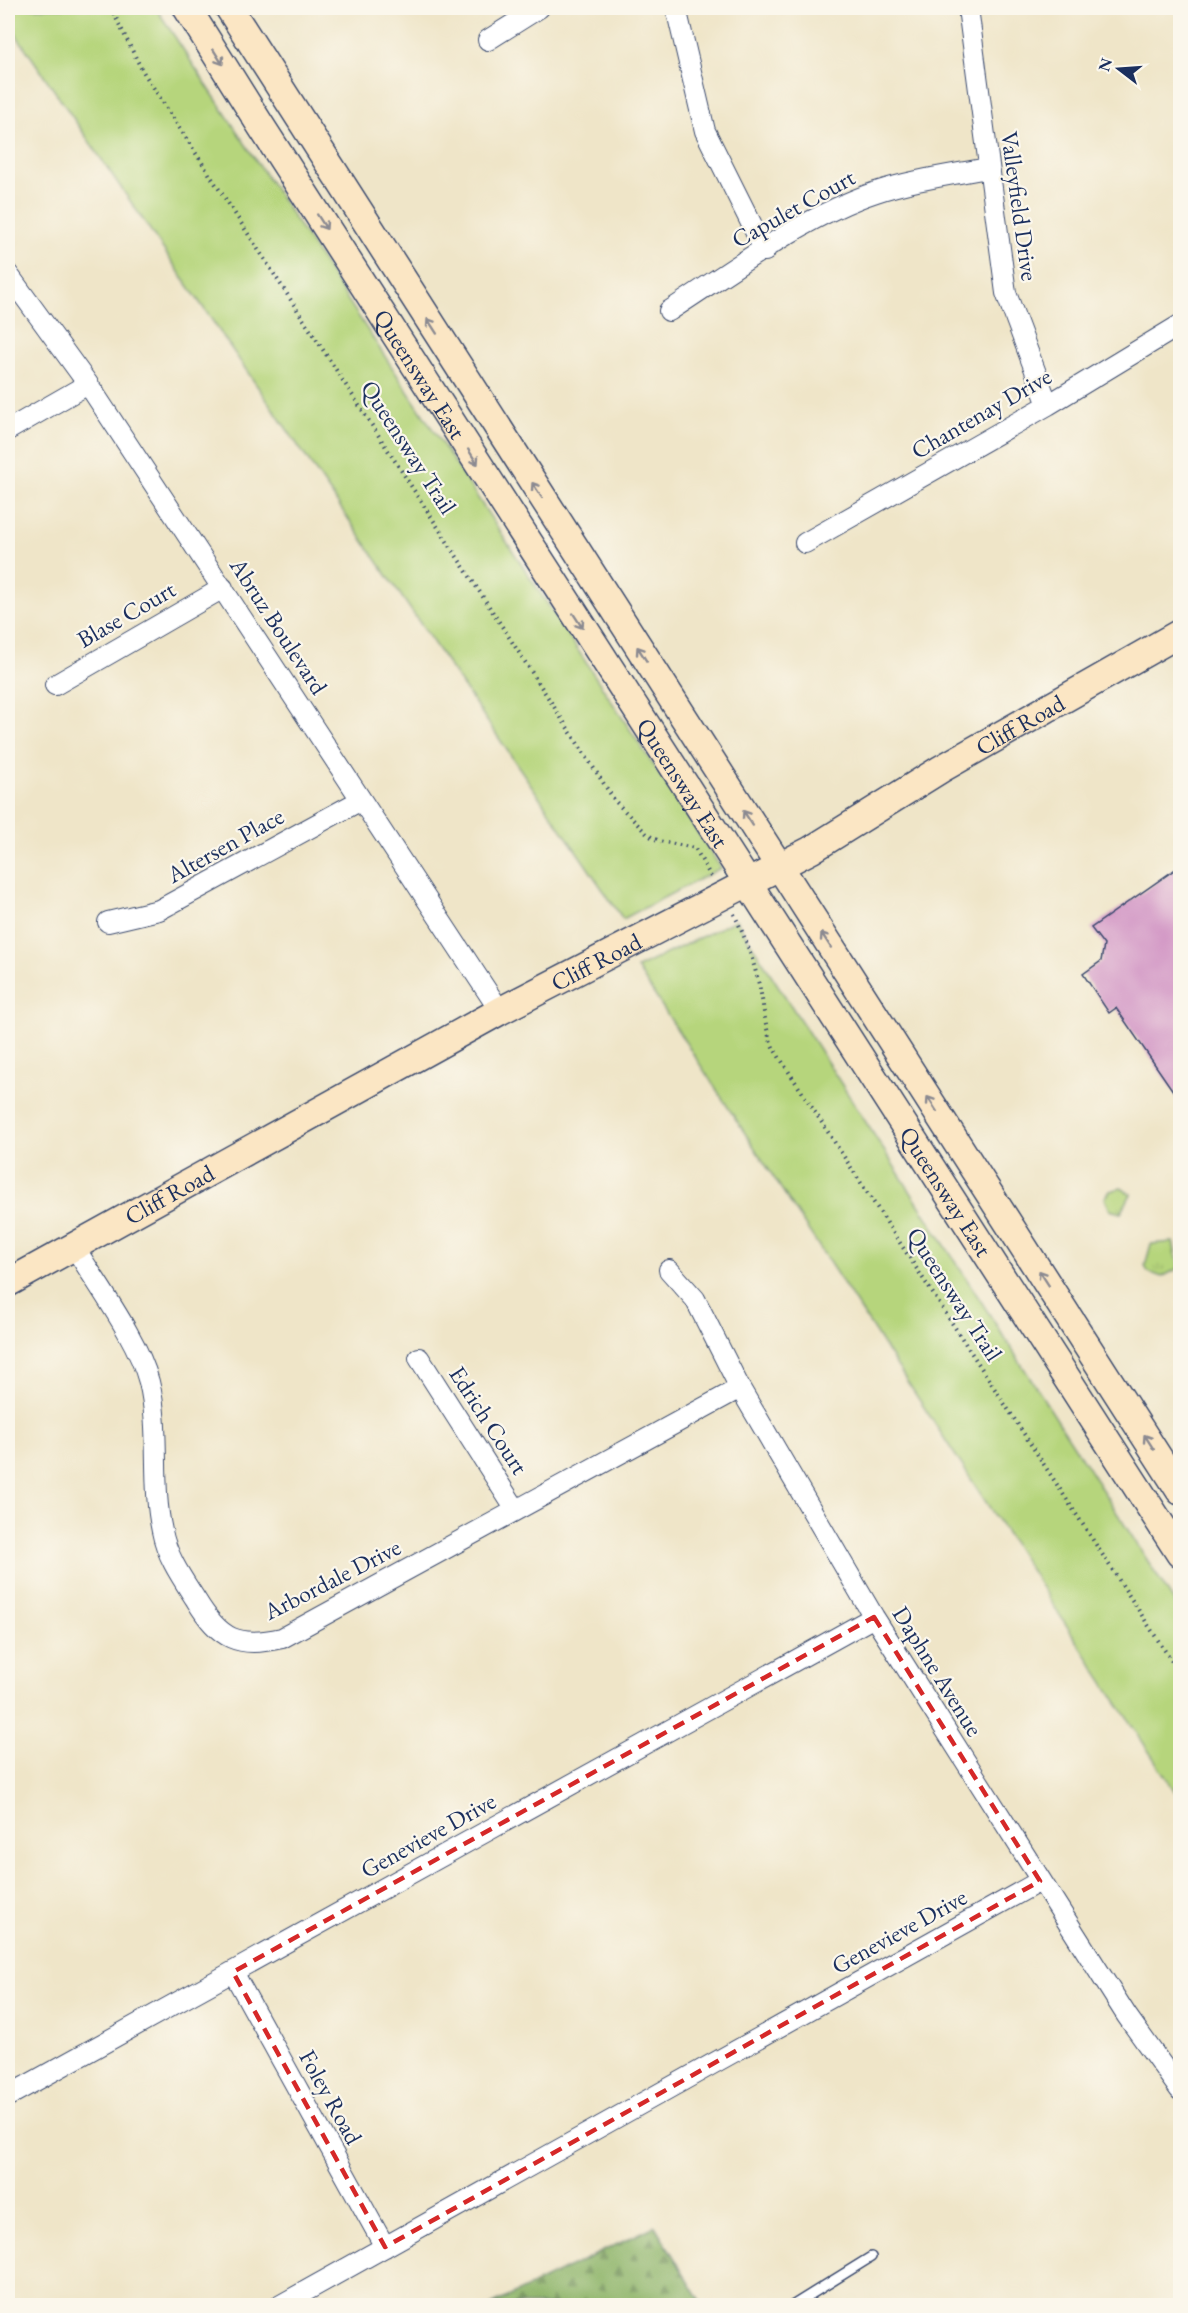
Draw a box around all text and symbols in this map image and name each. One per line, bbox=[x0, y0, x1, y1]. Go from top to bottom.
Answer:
north arrow bbox=[1089, 39, 1149, 99]
one-way arrow bbox=[212, 48, 224, 65]
text: N bbox=[1093, 55, 1117, 74]
street label: Valleyfield Drive bbox=[994, 129, 1046, 283]
street label: Capulet Court bbox=[726, 161, 861, 255]
one-way arrow bbox=[316, 213, 328, 230]
street label: Queensway East bbox=[367, 303, 474, 445]
one-way arrow bbox=[425, 318, 437, 335]
street label: Chantenay Drive bbox=[905, 360, 1057, 466]
street label: Queensway Trail bbox=[354, 374, 464, 520]
one-way arrow bbox=[467, 448, 479, 465]
one-way arrow bbox=[531, 482, 543, 499]
street label: Abruz Boulevard bbox=[223, 551, 335, 701]
street label: Blase Court bbox=[71, 573, 181, 655]
one-way arrow bbox=[573, 612, 585, 629]
one-way arrow bbox=[636, 646, 648, 663]
street label: Cliff Road bbox=[970, 686, 1070, 762]
street label: Queensway East bbox=[630, 712, 737, 854]
street label: Altersen Place bbox=[160, 800, 289, 890]
one-way arrow bbox=[741, 810, 753, 827]
street label: Cliff Road bbox=[545, 925, 647, 998]
one-way arrow bbox=[820, 932, 832, 949]
one-way arrow bbox=[925, 1096, 937, 1113]
street label: Queensway East bbox=[893, 1120, 1000, 1262]
street label: Cliff Road bbox=[119, 1156, 220, 1231]
street label: Queensway Trail bbox=[900, 1221, 1010, 1367]
one-way arrow bbox=[1037, 1270, 1049, 1287]
street label: Edrich Court bbox=[442, 1360, 536, 1480]
one-way arrow bbox=[1143, 1434, 1155, 1451]
street label: Arbordale Drive bbox=[257, 1531, 406, 1627]
street label: Daphne Avenue bbox=[886, 1600, 990, 1742]
street label: Genevieve Drive bbox=[355, 1785, 501, 1885]
street label: Genevieve Drive bbox=[826, 1881, 972, 1981]
street label: Foley Road bbox=[292, 2044, 370, 2151]

